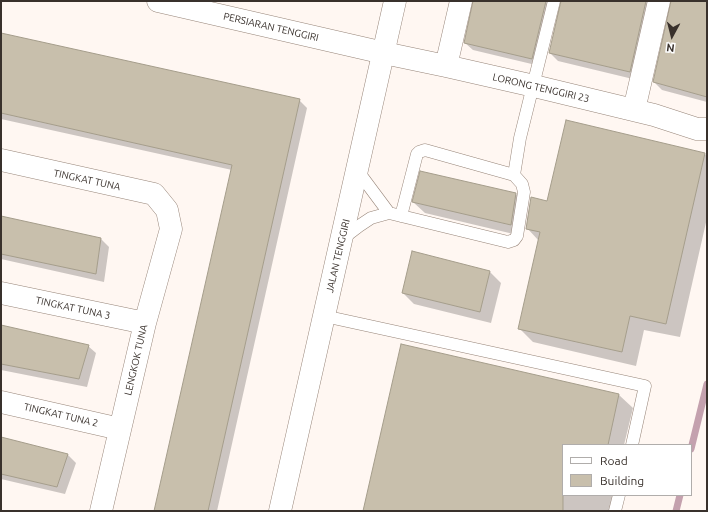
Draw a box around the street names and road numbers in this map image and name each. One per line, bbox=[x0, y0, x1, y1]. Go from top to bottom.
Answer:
street label: PERSIARAN TENGGIRI bbox=[222, 10, 320, 44]
street label: LORONG TENGGIRI 23 bbox=[491, 71, 591, 105]
street label: TINGKAT TUNA bbox=[52, 167, 122, 193]
street label: JALAN TENGGIRI bbox=[324, 218, 352, 294]
street label: TINGKAT TUNA 3 bbox=[35, 294, 111, 322]
street label: LENGKOK TUNA bbox=[122, 323, 150, 397]
street label: TINGKAT TUNA 2 bbox=[23, 401, 99, 429]

